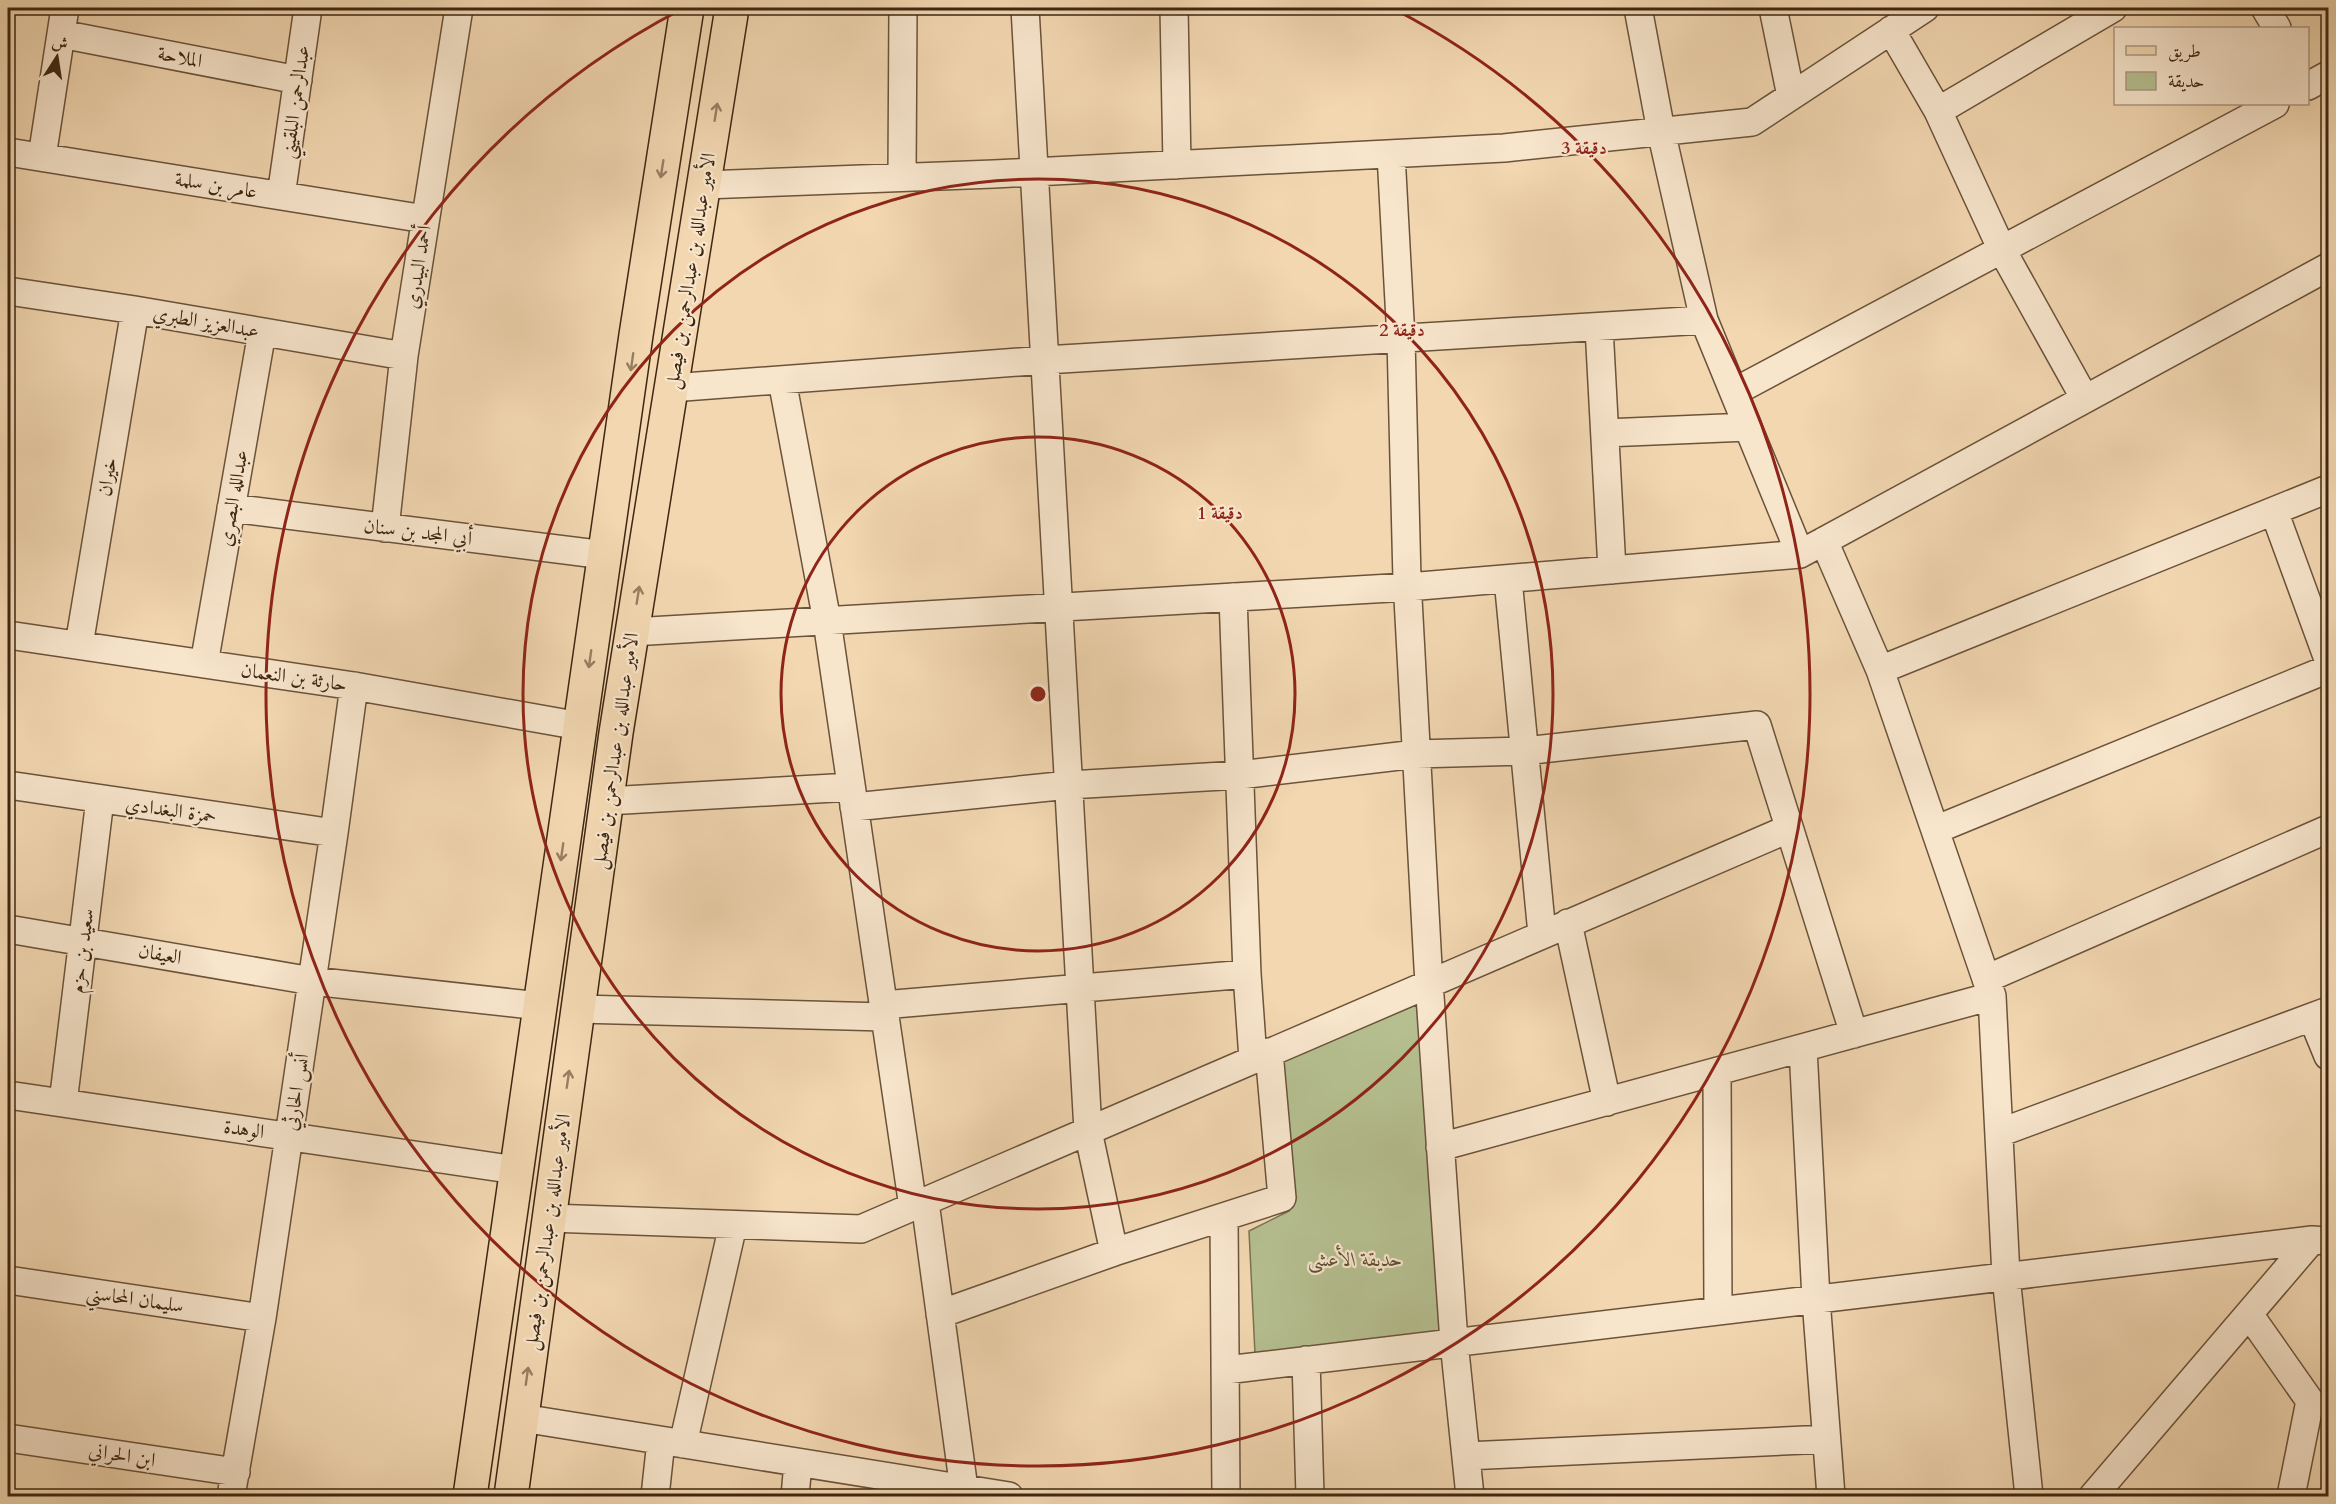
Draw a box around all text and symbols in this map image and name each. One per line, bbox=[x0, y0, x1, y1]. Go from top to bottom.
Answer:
north arrow bbox=[27, 27, 87, 87]
legend bbox=[2114, 27, 2309, 105]
text: ش bbox=[50, 31, 70, 56]
street label: الملاحة bbox=[155, 39, 205, 75]
text: طريق bbox=[2168, 39, 2201, 64]
street label: عبدالرحمن البلقيني bbox=[274, 44, 321, 161]
text: حديقة bbox=[2168, 69, 2204, 94]
one-way arrow bbox=[710, 103, 721, 123]
text: 3 دقيقة bbox=[1561, 136, 1607, 161]
street label: الأمير عبدالله بن عبدالرحمن بن فيصل bbox=[656, 151, 723, 391]
one-way arrow bbox=[657, 159, 668, 178]
street label: عامر بن سلمة bbox=[173, 165, 259, 205]
street label: أحمد البيدري bbox=[397, 223, 440, 311]
street label: عبدالعزيز الطبري bbox=[150, 299, 261, 347]
text: 2 دقيقة bbox=[1379, 318, 1425, 343]
one-way arrow bbox=[627, 351, 638, 371]
street label: عبدالله البصري bbox=[211, 448, 257, 549]
street label: خيران bbox=[91, 456, 123, 498]
text: 1 دقيقة bbox=[1197, 501, 1243, 526]
street label: أبي المجد بن سنان bbox=[362, 511, 474, 554]
one-way arrow bbox=[633, 586, 644, 605]
street label: الأمير عبدالله بن عبدالرحمن بن فيصل bbox=[583, 631, 646, 871]
one-way arrow bbox=[584, 648, 595, 668]
street label: حارثة بن النعمان bbox=[239, 656, 349, 698]
centre of rings bbox=[1028, 684, 1048, 704]
street label: حمزة البغدادي bbox=[123, 790, 219, 832]
one-way arrow bbox=[557, 841, 568, 861]
street label: سعيد بن حزم bbox=[63, 907, 105, 995]
street label: العيفان bbox=[136, 937, 184, 971]
street label: أنس الحارثي bbox=[276, 1051, 317, 1133]
one-way arrow bbox=[563, 1070, 574, 1089]
street label: الأمير عبدالله بن عبدالرحمن بن فيصل bbox=[515, 1112, 578, 1352]
street label: الوهدة bbox=[222, 1113, 266, 1145]
park label: حديقة الأعشى bbox=[1307, 1244, 1403, 1274]
street label: سليمان المحاسني bbox=[84, 1279, 186, 1324]
one-way arrow bbox=[522, 1367, 533, 1387]
street label: ابن الحراني bbox=[86, 1436, 157, 1476]

